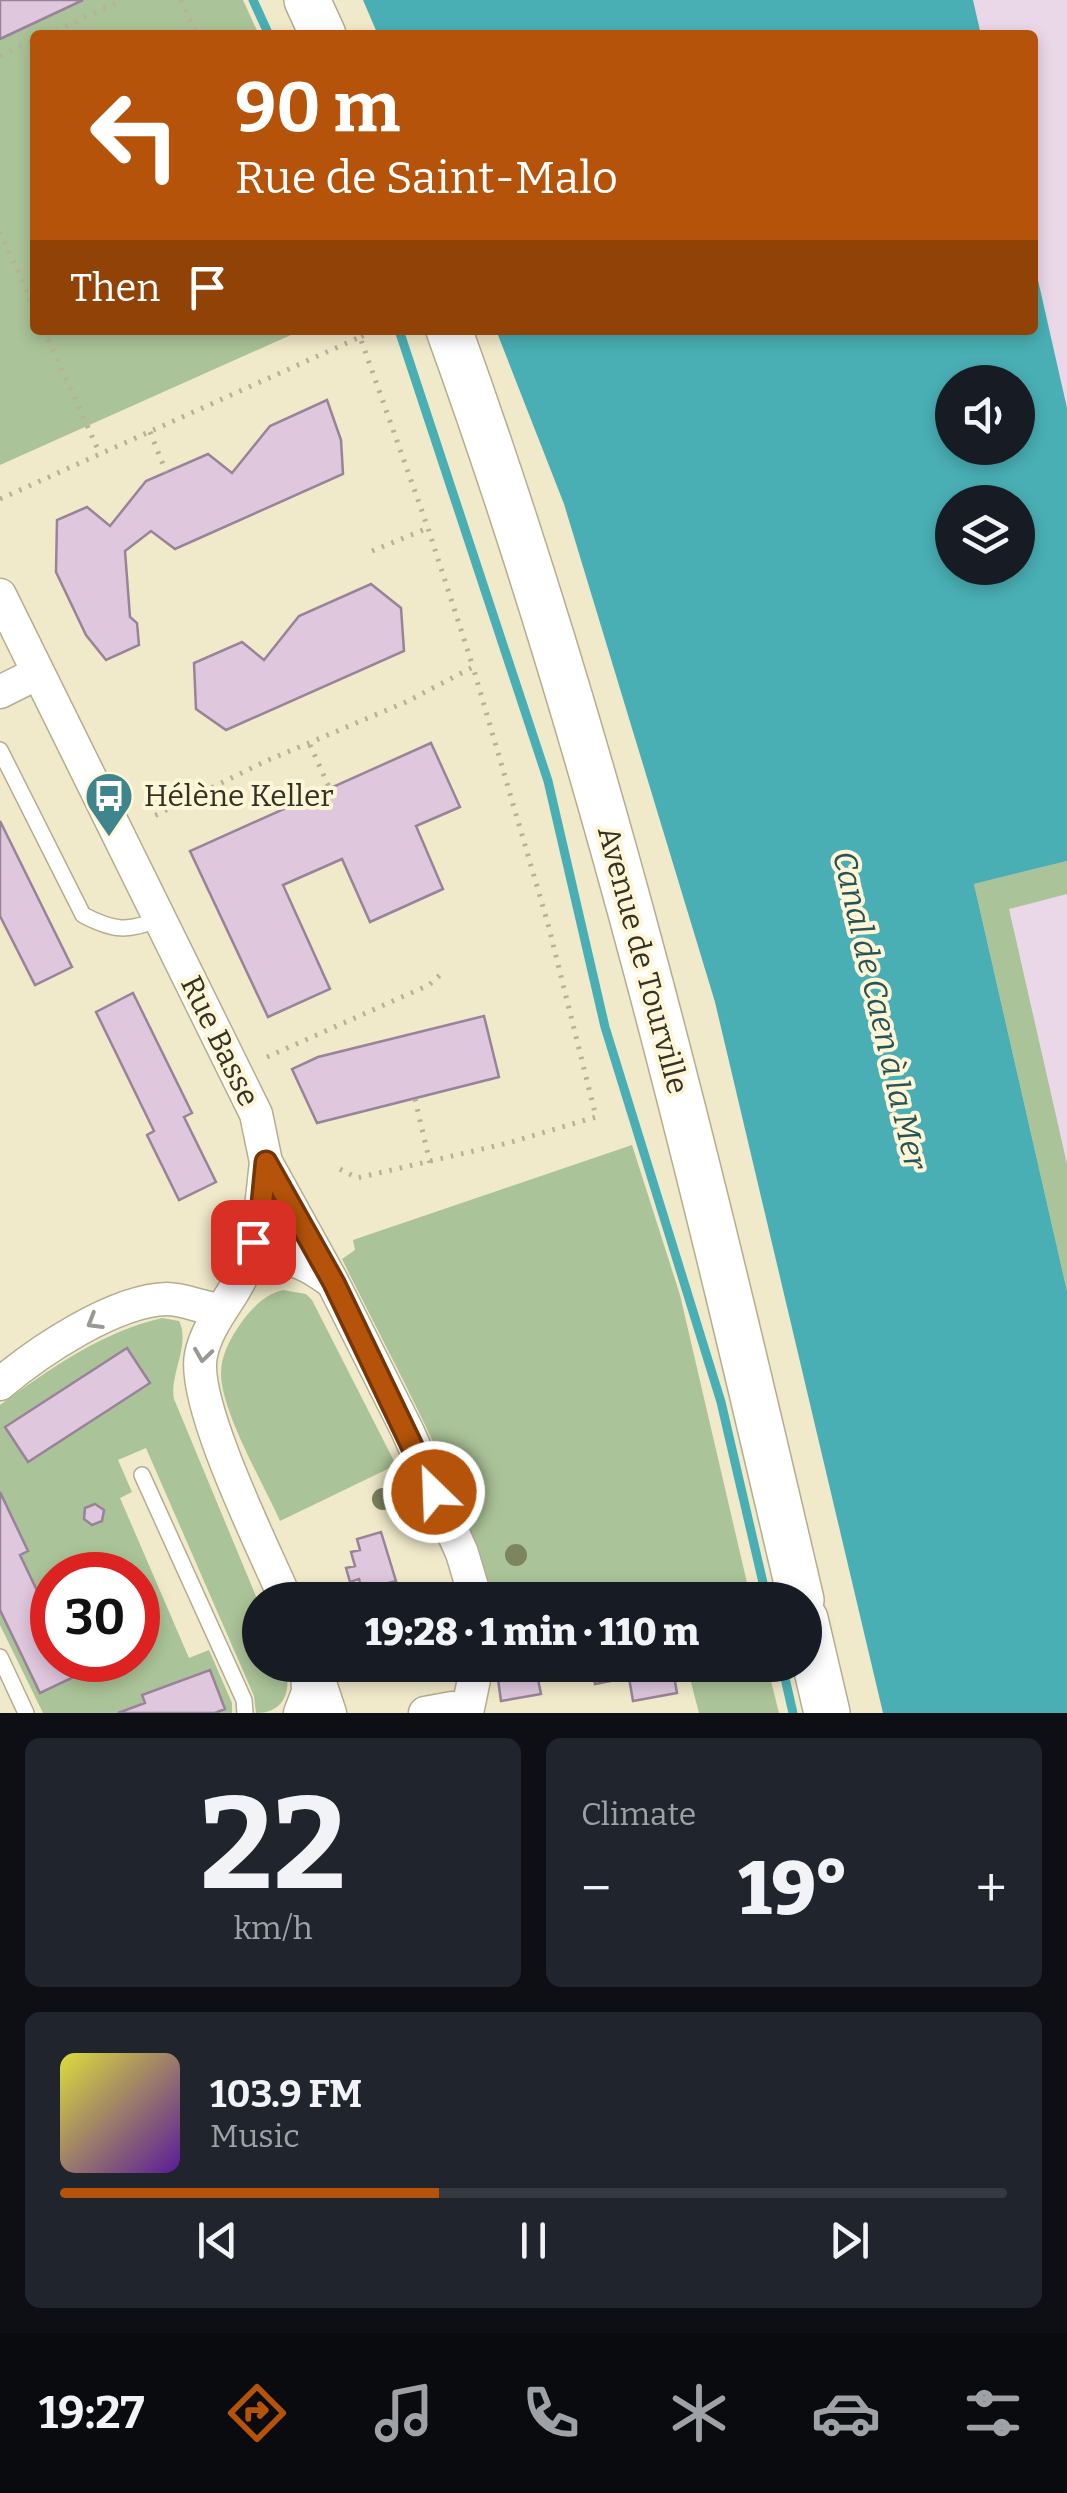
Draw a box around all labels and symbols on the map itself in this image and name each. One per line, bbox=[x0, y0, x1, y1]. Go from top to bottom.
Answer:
bus stop icon: Hélène Keller bbox=[83, 770, 135, 838]
place label: Hélène Keller bbox=[144, 778, 334, 814]
street label: Avenue de Tourville bbox=[590, 822, 696, 1098]
water label: Canal de Caen à la Mer bbox=[825, 847, 936, 1175]
street label: Rue Basse bbox=[173, 970, 267, 1112]
pin bbox=[211, 1200, 296, 1285]
one-way arrow bbox=[87, 1310, 105, 1329]
one-way arrow bbox=[193, 1347, 214, 1363]
position arrow bbox=[382, 1440, 486, 1544]
speed limit sign: 30 bbox=[30, 1552, 160, 1682]

